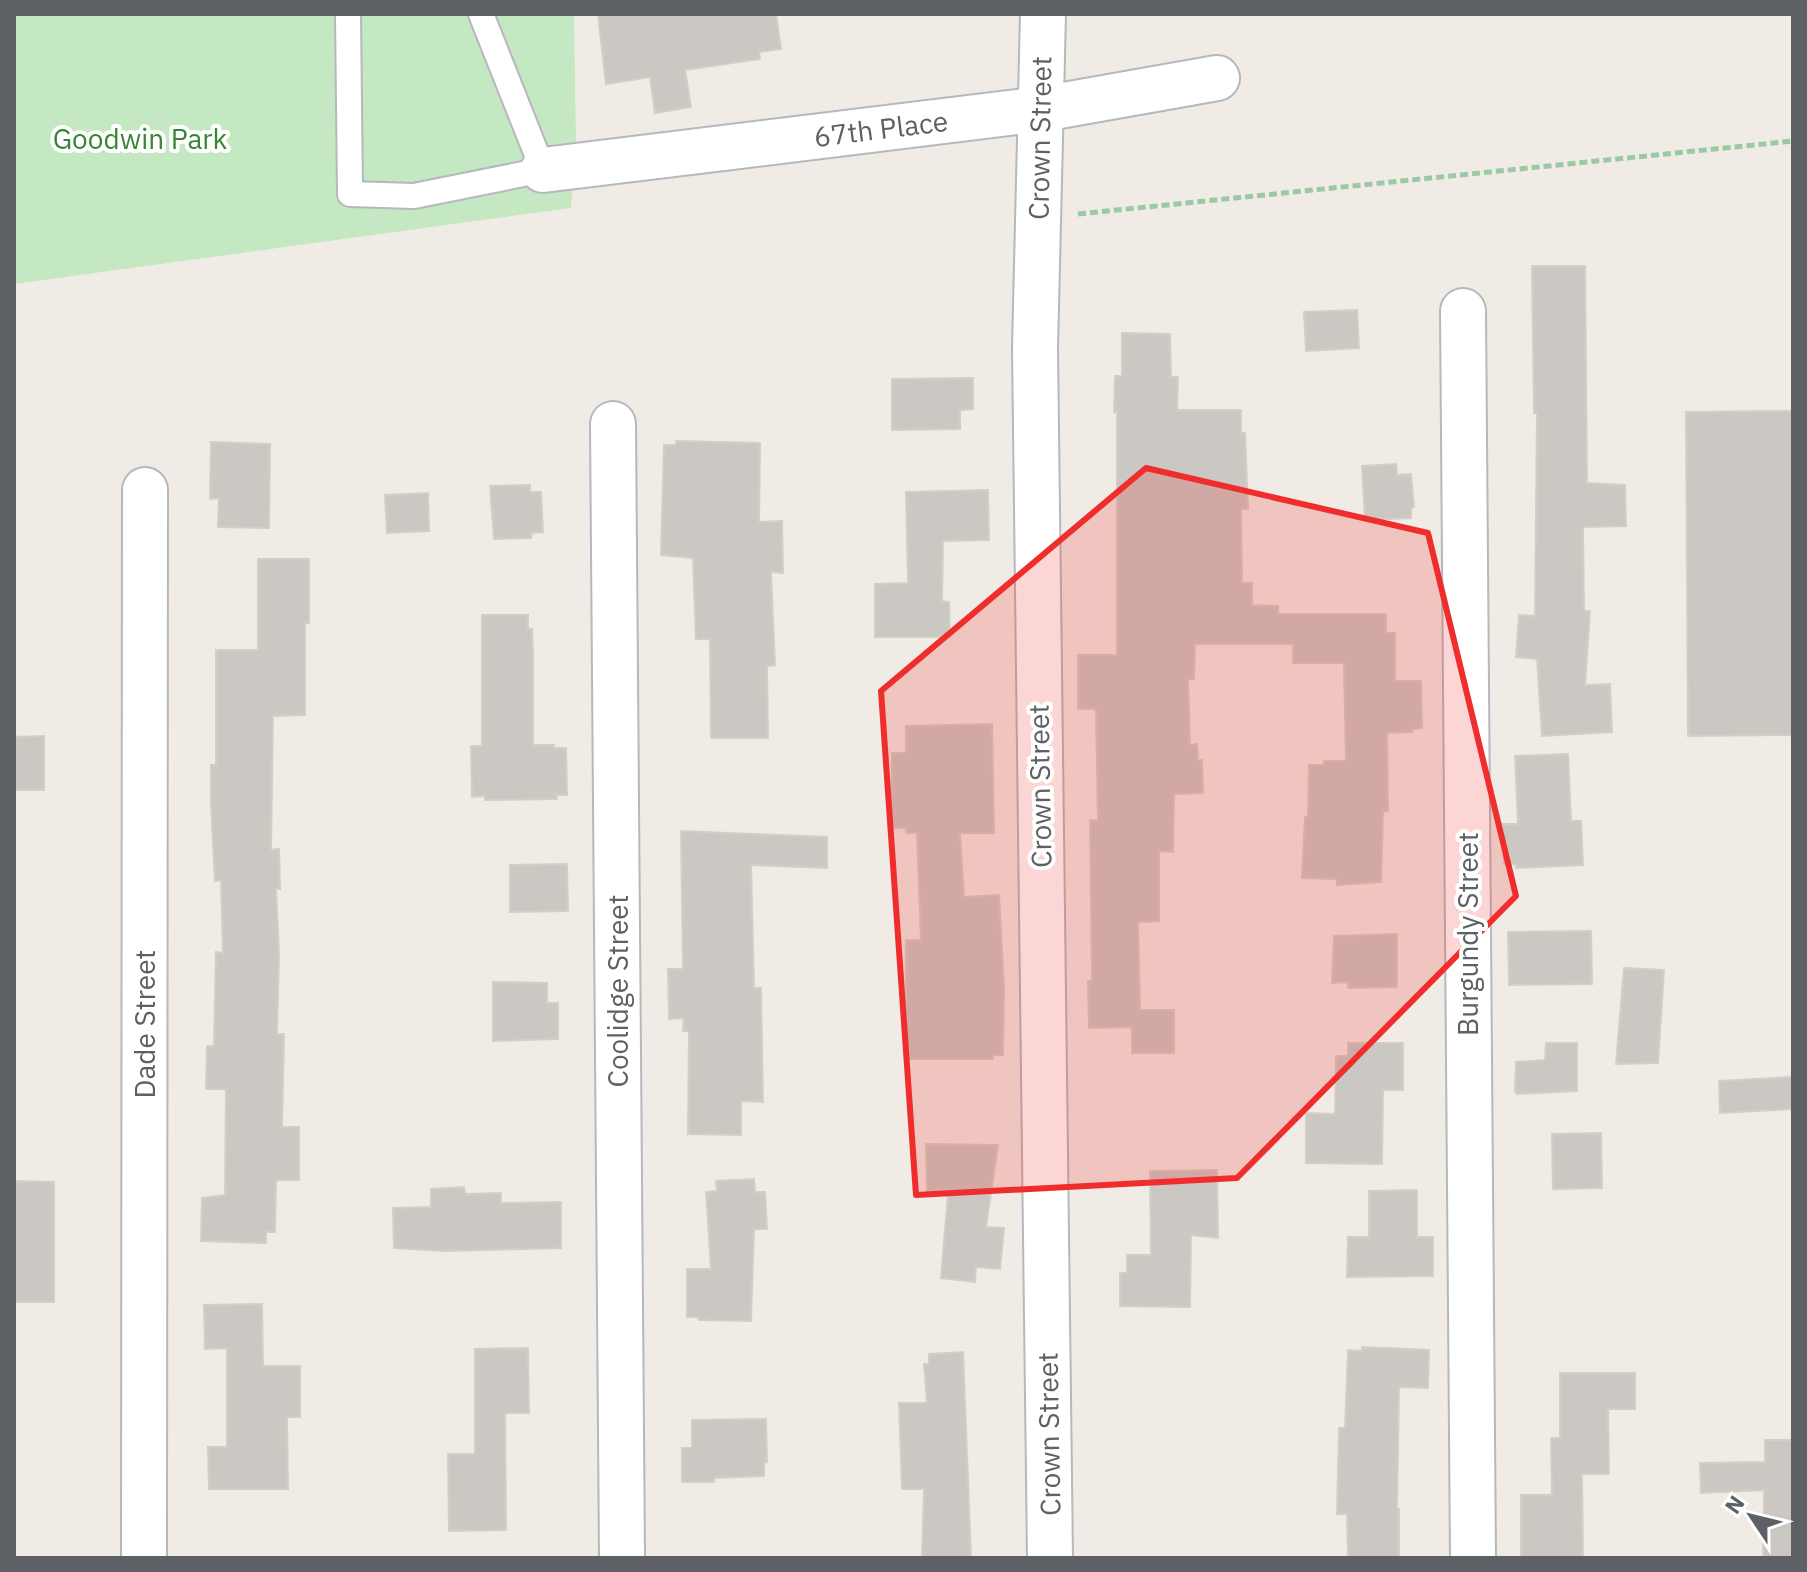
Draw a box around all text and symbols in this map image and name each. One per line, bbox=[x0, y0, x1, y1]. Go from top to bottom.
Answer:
street label: Crown Street bbox=[1020, 56, 1059, 220]
street label: 67th Place bbox=[812, 102, 950, 155]
park label: Goodwin Park bbox=[53, 120, 228, 157]
street label: Crown Street bbox=[1020, 704, 1059, 868]
street label: Burgundy Street bbox=[1449, 832, 1486, 1036]
street label: Coolidge Street bbox=[599, 894, 636, 1088]
street label: Dade Street bbox=[126, 950, 163, 1098]
street label: Crown Street bbox=[1029, 1352, 1068, 1516]
north arrow bbox=[1711, 1476, 1791, 1556]
text: N bbox=[1718, 1489, 1751, 1519]

